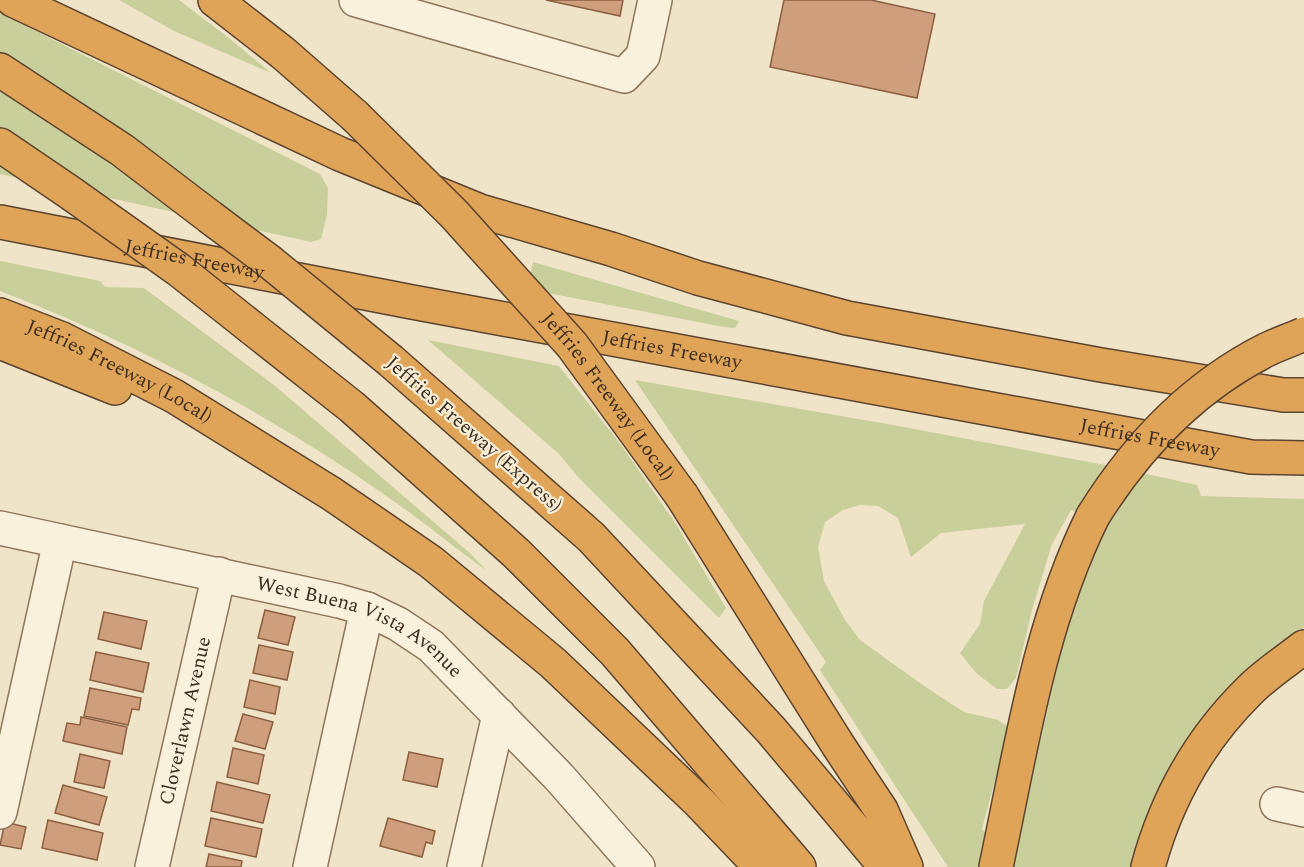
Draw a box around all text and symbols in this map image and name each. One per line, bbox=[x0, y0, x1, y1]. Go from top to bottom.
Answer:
street label: Jeffries Freeway bbox=[122, 232, 268, 288]
street label: Jeffries Freeway (Local) bbox=[534, 305, 681, 487]
street label: Jeffries Freeway (Local) bbox=[22, 312, 218, 431]
street label: Jeffries Freeway bbox=[600, 322, 746, 378]
street label: Jeffries Freeway (Express) bbox=[379, 349, 569, 519]
street label: Jeffries Freeway bbox=[1077, 411, 1224, 466]
street label: West Buena Vista Avenue bbox=[253, 569, 469, 685]
street label: Cloverlawn Avenue bbox=[152, 634, 219, 808]

